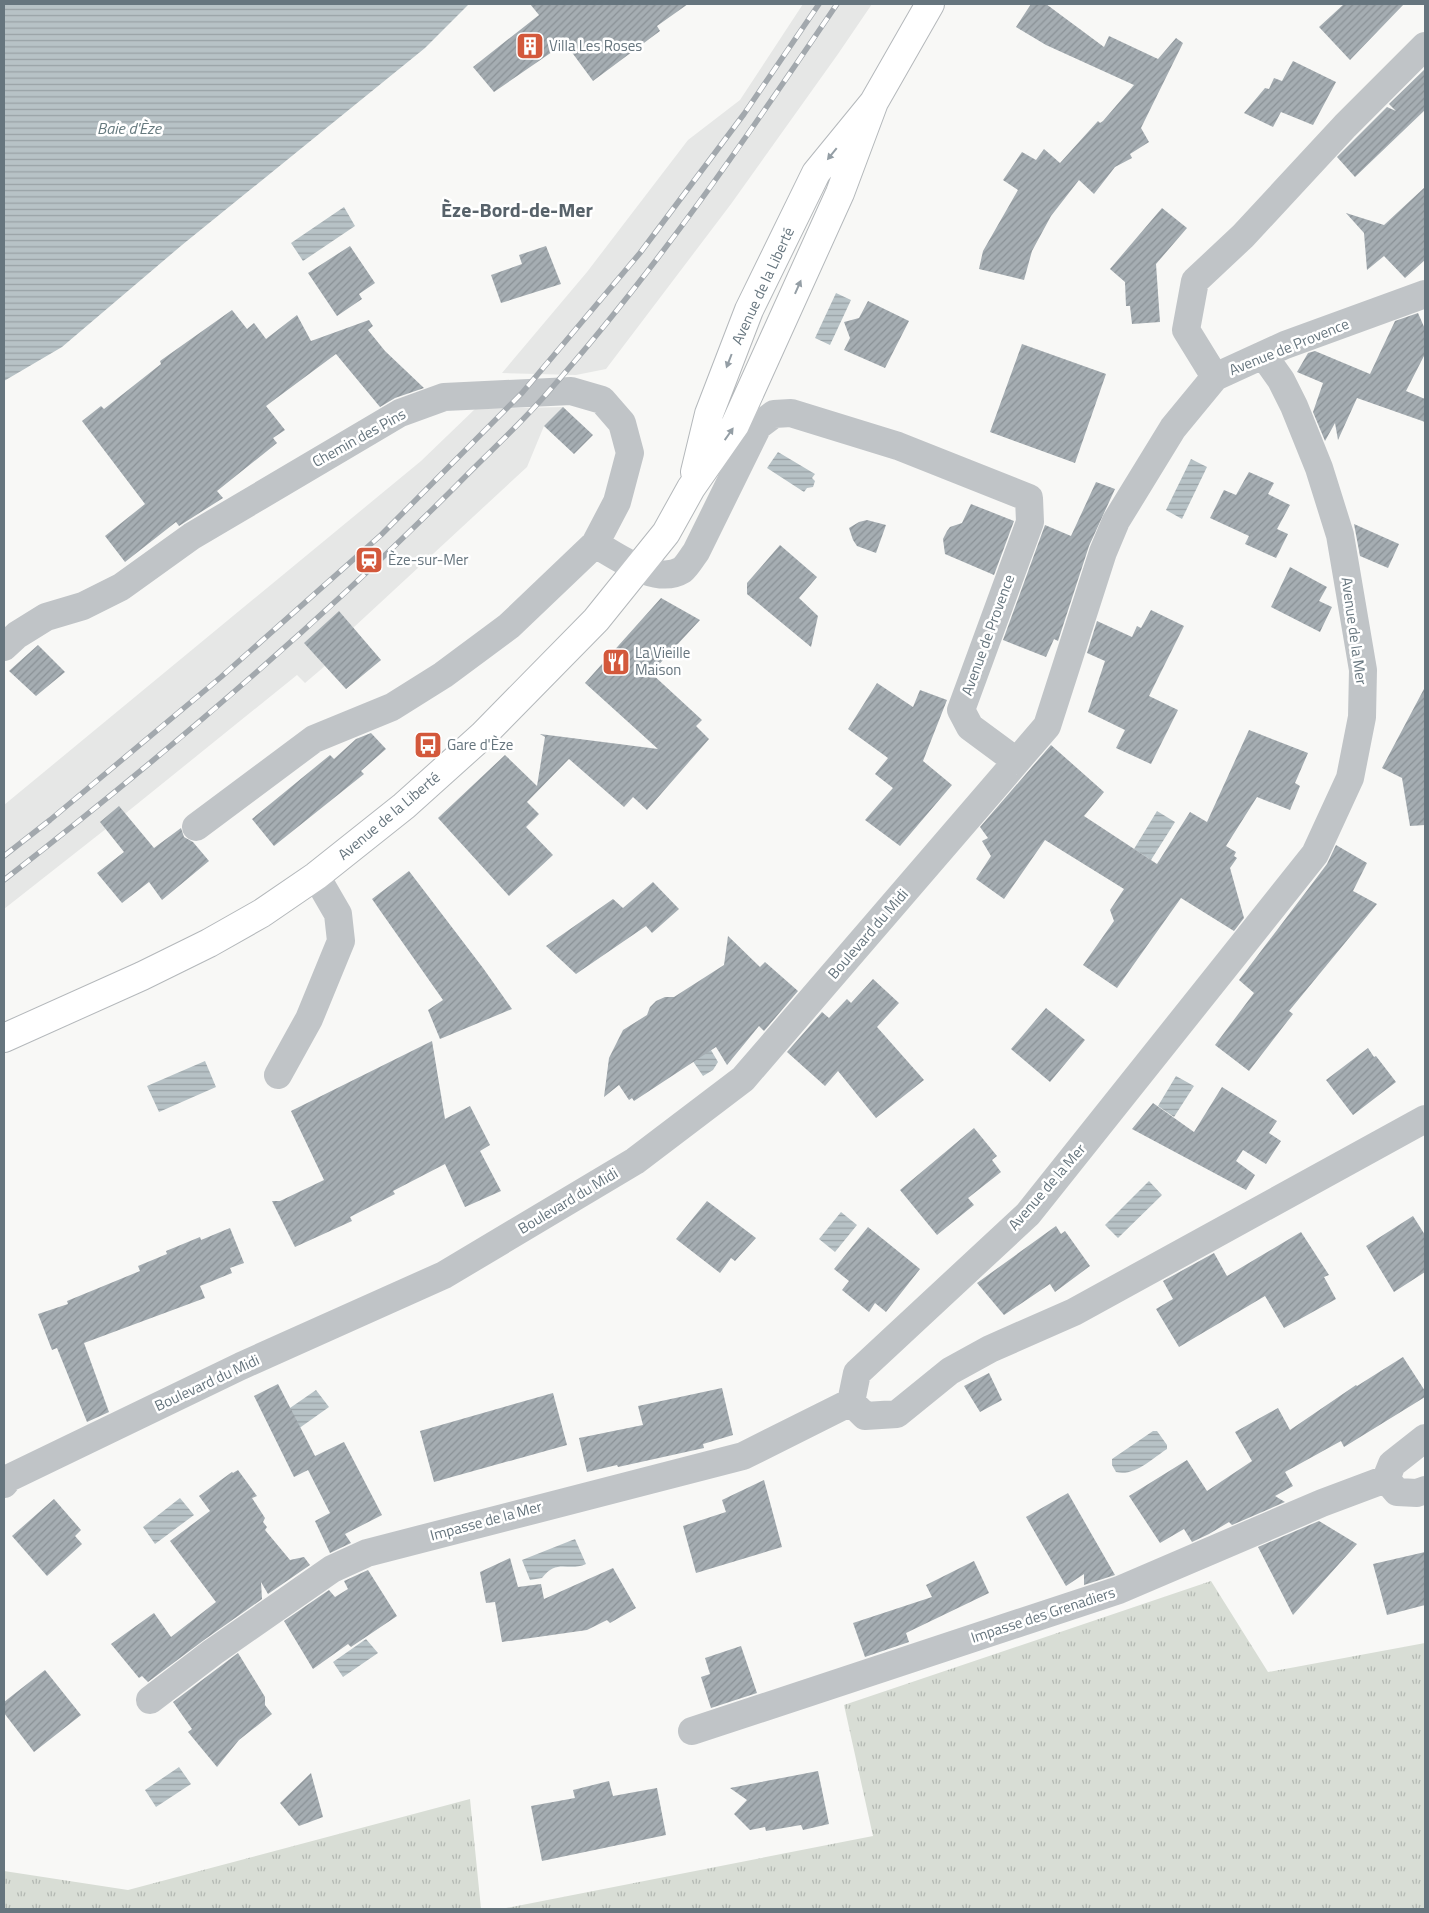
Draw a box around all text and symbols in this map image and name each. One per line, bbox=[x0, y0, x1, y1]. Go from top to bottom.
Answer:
building icon: Villa Les Roses bbox=[515, 31, 545, 61]
place label: Villa Les Roses bbox=[549, 34, 642, 57]
water label: Baie d'Èze bbox=[97, 116, 163, 140]
one-way arrow bbox=[827, 147, 838, 160]
district label: Èze-Bord-de-Mer bbox=[441, 194, 594, 225]
street label: Avenue de la Liberté bbox=[725, 223, 800, 348]
one-way arrow bbox=[794, 280, 802, 294]
street label: Avenue de Provence bbox=[1225, 312, 1352, 381]
one-way arrow bbox=[725, 354, 733, 369]
street label: Chemin des Pins bbox=[308, 402, 410, 473]
one-way arrow bbox=[724, 427, 734, 441]
station icon: Èze-sur-Mer bbox=[354, 545, 384, 575]
place label: Èze-sur-Mer bbox=[388, 548, 469, 571]
street label: Avenue de Provence bbox=[955, 571, 1020, 699]
street label: Avenue de la Mer bbox=[1336, 576, 1373, 686]
place label: La Vieille Maison bbox=[635, 641, 690, 681]
restaurant icon: La Vieille Maison bbox=[601, 647, 631, 677]
bus stop icon: Gare d'Èze bbox=[413, 730, 443, 760]
place label: Gare d'Èze bbox=[447, 733, 513, 756]
street label: Avenue de la Liberté bbox=[333, 766, 445, 865]
street label: Boulevard du Midi bbox=[822, 883, 913, 984]
street label: Avenue de la Mer bbox=[1002, 1138, 1091, 1235]
street label: Boulevard du Midi bbox=[513, 1162, 622, 1240]
street label: Boulevard du Midi bbox=[151, 1348, 263, 1417]
street label: Impasse de la Mer bbox=[427, 1495, 544, 1546]
street label: Impasse des Grenadiers bbox=[968, 1580, 1118, 1649]

